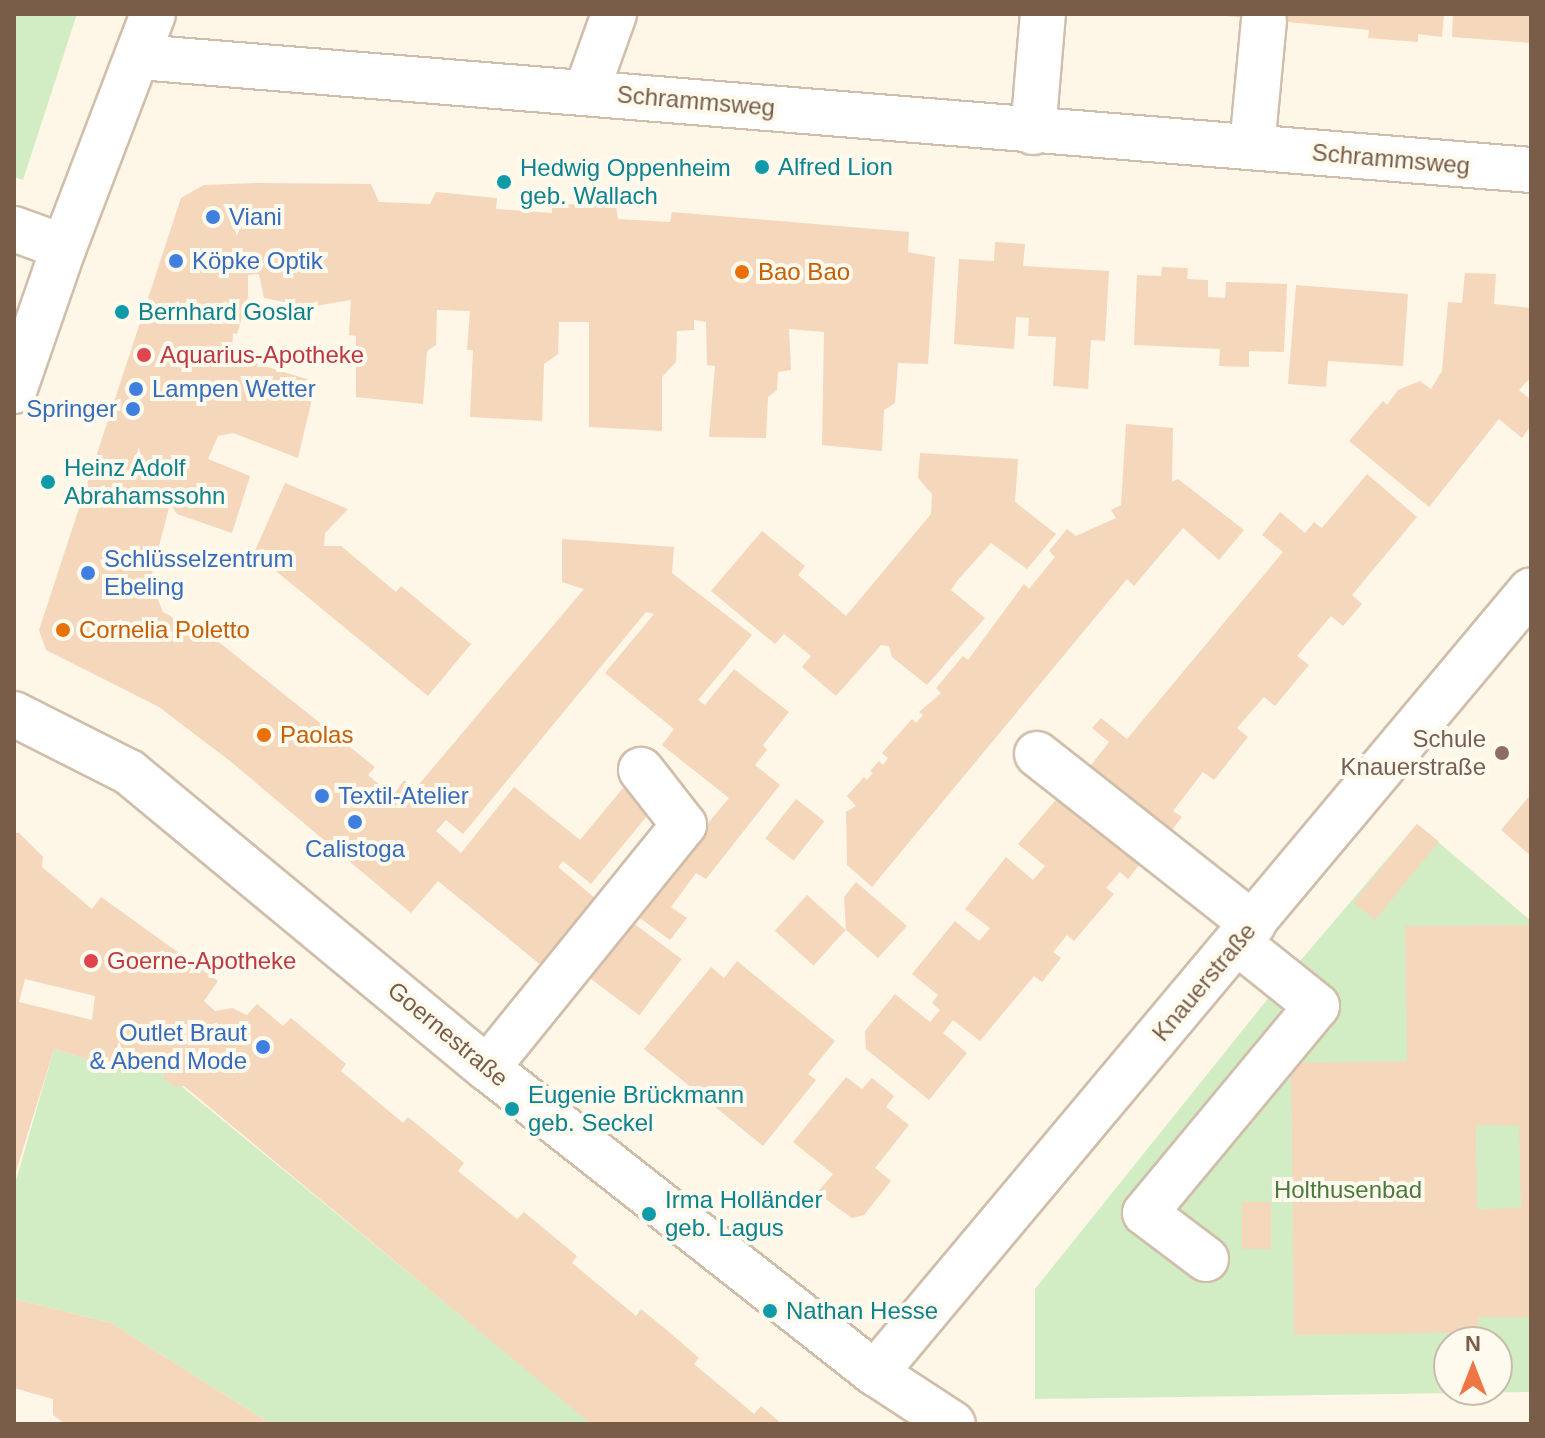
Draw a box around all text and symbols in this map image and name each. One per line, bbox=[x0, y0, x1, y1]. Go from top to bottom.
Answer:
street label: Schrammsweg bbox=[616, 80, 776, 122]
street label: Schrammsweg bbox=[1311, 138, 1471, 180]
place label: Alfred Lion bbox=[778, 153, 893, 181]
place label: Hedwig Oppenheim geb. Wallach bbox=[520, 154, 731, 210]
marker: Alfred Lion bbox=[753, 158, 771, 176]
marker: Hedwig Oppenheim geb. Wallach bbox=[495, 173, 513, 191]
place label: Viani bbox=[229, 203, 282, 231]
marker: Viani bbox=[204, 208, 222, 226]
place label: Köpke Optik bbox=[192, 247, 323, 275]
marker: Köpke Optik bbox=[167, 252, 185, 270]
place label: Bao Bao bbox=[758, 258, 850, 286]
marker: Bao Bao bbox=[733, 263, 751, 281]
place label: Bernhard Goslar bbox=[138, 298, 314, 326]
marker: Bernhard Goslar bbox=[113, 303, 131, 321]
place label: Aquarius-Apotheke bbox=[160, 341, 364, 369]
marker: Aquarius-Apotheke bbox=[135, 346, 153, 364]
place label: Lampen Wetter bbox=[152, 375, 316, 403]
marker: Lampen Wetter bbox=[127, 380, 145, 398]
place label: Springer bbox=[26, 395, 117, 423]
marker: Springer bbox=[124, 400, 142, 418]
place label: Heinz Adolf Abrahamssohn bbox=[64, 454, 225, 510]
marker: Heinz Adolf Abrahamssohn bbox=[39, 473, 57, 491]
place label: Schlüsselzentrum Ebeling bbox=[104, 545, 293, 601]
marker: Schlüsselzentrum Ebeling bbox=[79, 564, 97, 582]
place label: Cornelia Poletto bbox=[79, 616, 250, 644]
marker: Cornelia Poletto bbox=[54, 621, 72, 639]
place label: Paolas bbox=[280, 721, 353, 749]
place label: Schule Knauerstraße bbox=[1341, 725, 1486, 781]
marker: Paolas bbox=[255, 726, 273, 744]
marker: Schule Knauerstraße bbox=[1493, 744, 1511, 762]
place label: Textil-Atelier bbox=[338, 782, 469, 810]
marker: Textil-Atelier bbox=[313, 787, 331, 805]
marker: Calistoga bbox=[346, 813, 364, 831]
place label: Calistoga bbox=[305, 835, 405, 863]
street label: Knauerstraße bbox=[1146, 917, 1262, 1047]
place label: Goerne-Apotheke bbox=[107, 947, 296, 975]
marker: Goerne-Apotheke bbox=[82, 952, 100, 970]
street label: Goernestraße bbox=[382, 975, 514, 1093]
place label: Outlet Braut & Abend Mode bbox=[88, 1019, 247, 1075]
marker: Outlet Braut & Abend Mode bbox=[254, 1038, 272, 1056]
place label: Eugenie Brückmann geb. Seckel bbox=[528, 1081, 744, 1137]
marker: Eugenie Brückmann geb. Seckel bbox=[503, 1100, 521, 1118]
park label: Holthusenbad bbox=[1274, 1176, 1422, 1204]
place label: Irma Holländer geb. Lagus bbox=[665, 1186, 822, 1242]
marker: Irma Holländer geb. Lagus bbox=[640, 1205, 658, 1223]
place label: Nathan Hesse bbox=[786, 1297, 938, 1325]
marker: Nathan Hesse bbox=[761, 1302, 779, 1320]
north arrow bbox=[1433, 1326, 1513, 1406]
text: N bbox=[1465, 1331, 1481, 1356]

